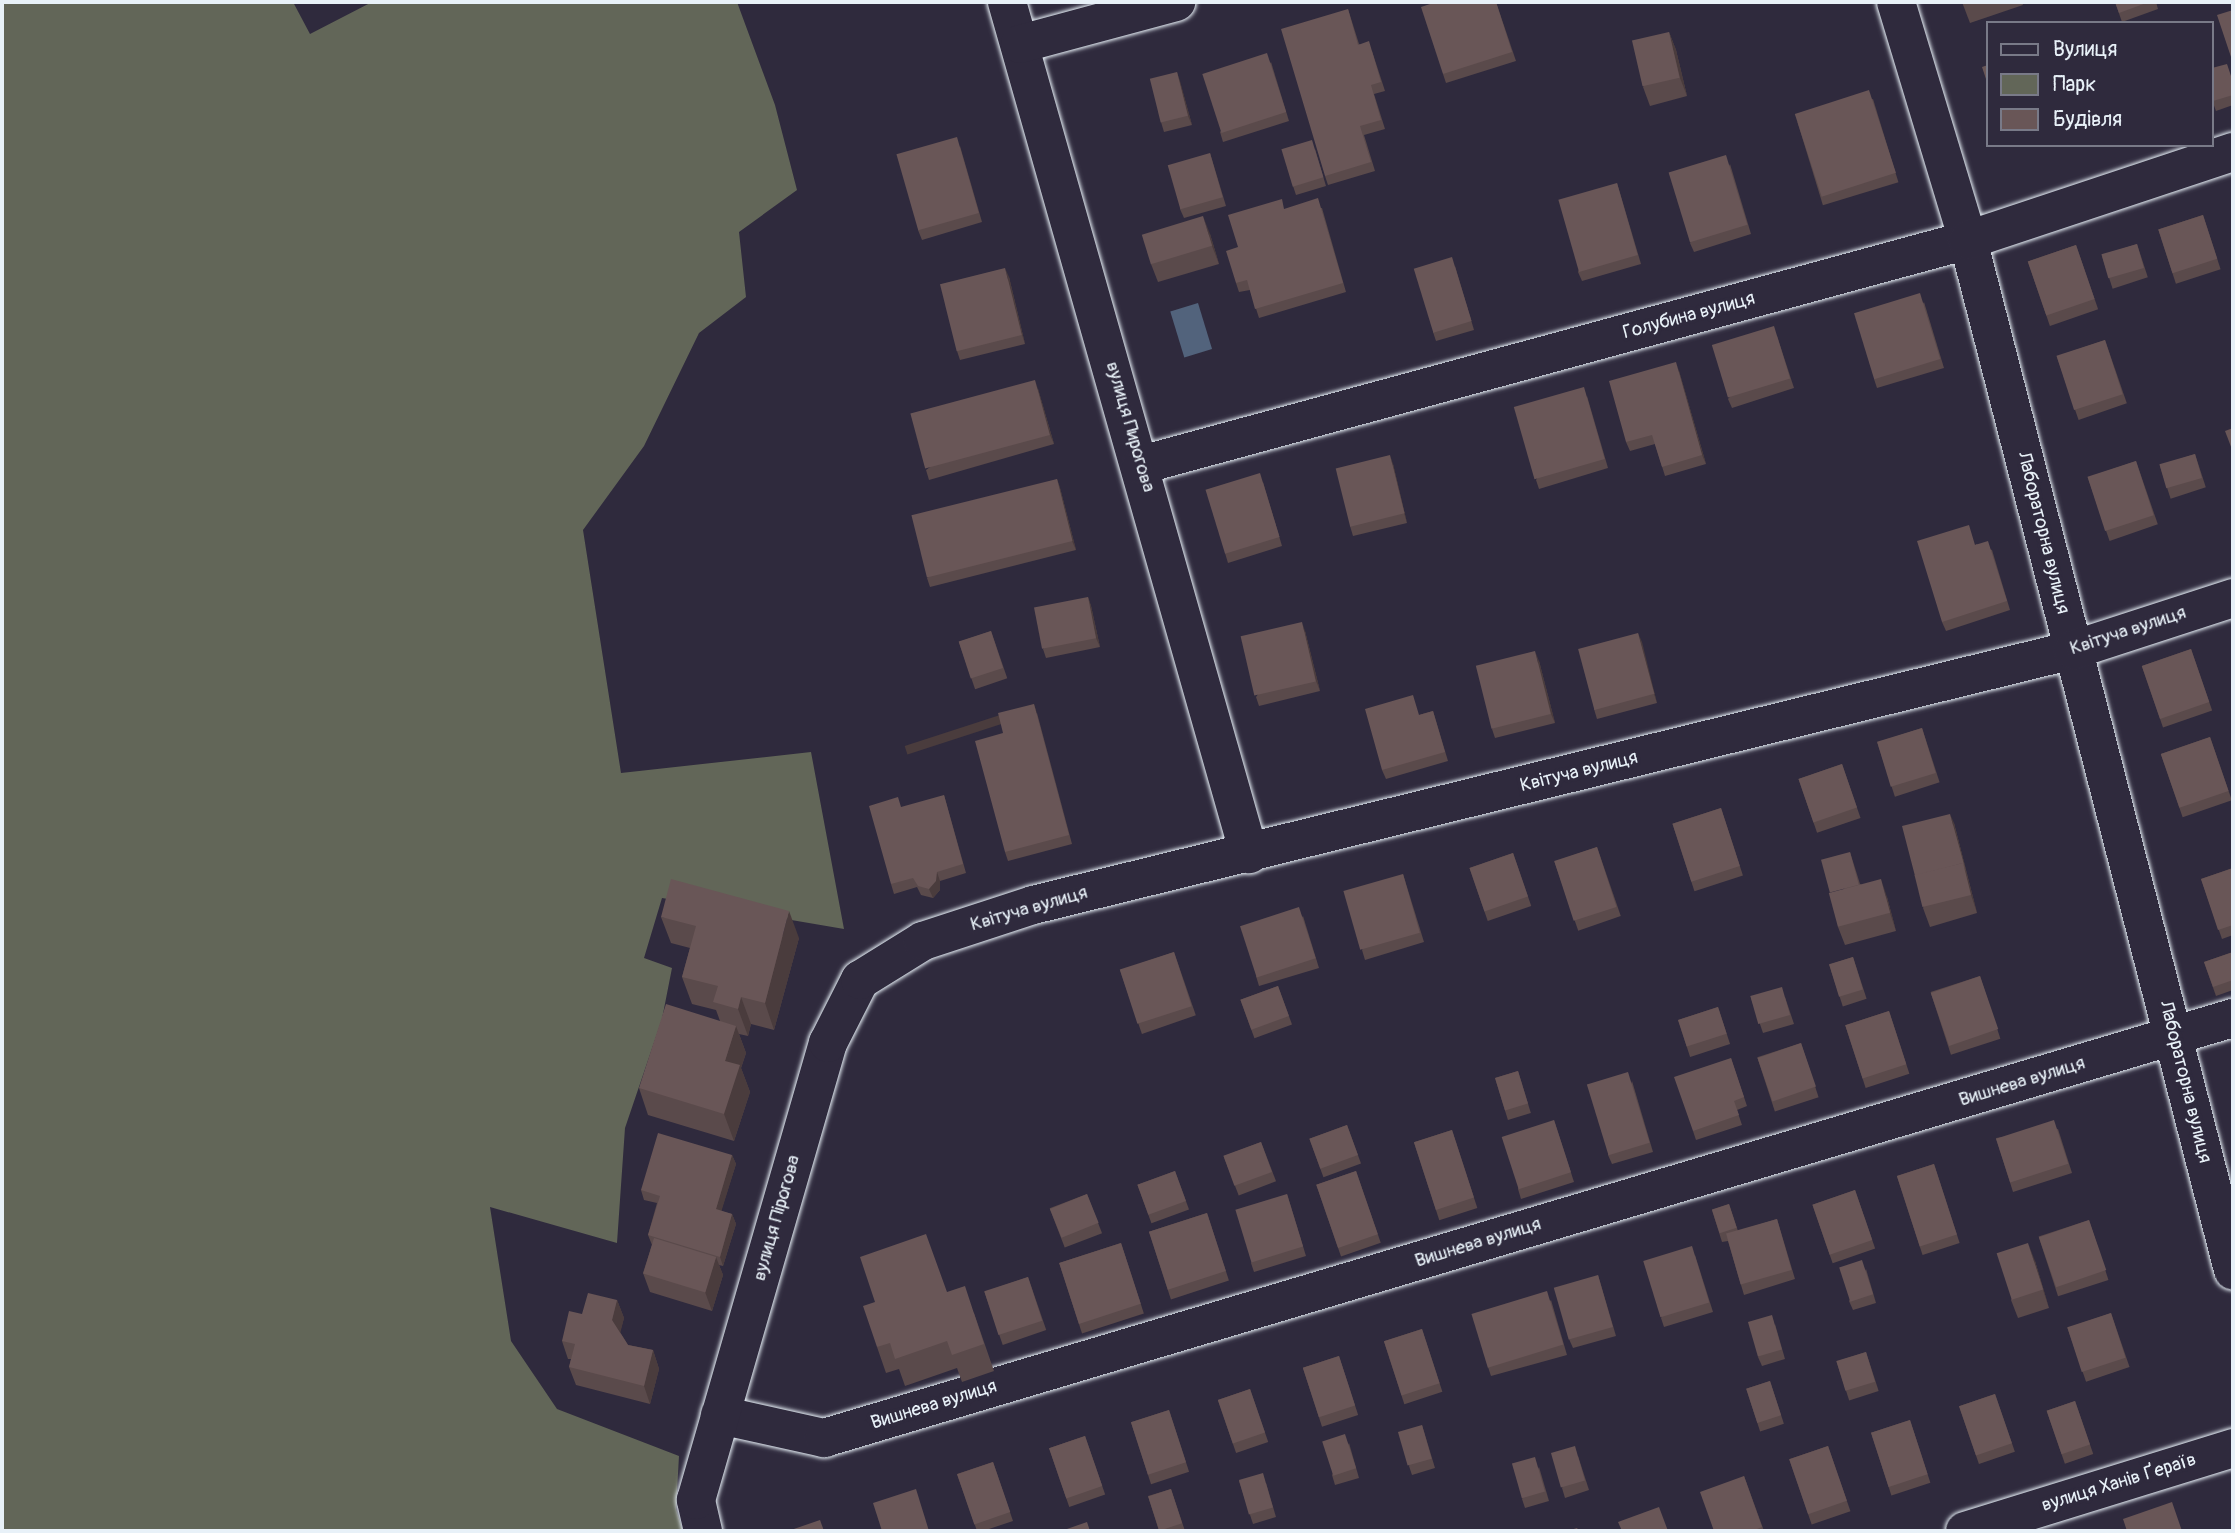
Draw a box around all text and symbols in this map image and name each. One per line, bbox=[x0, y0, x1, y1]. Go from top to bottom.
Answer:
legend bbox=[1986, 21, 2214, 147]
text: Вулиця bbox=[2053, 36, 2117, 63]
text: Парк bbox=[2053, 71, 2096, 98]
text: Будівля bbox=[2053, 106, 2122, 133]
street label: Голубина вулиця bbox=[1620, 287, 1758, 345]
street label: вулиця Пирогова bbox=[1100, 359, 1160, 495]
street label: Лабораторна вулиця bbox=[2012, 449, 2074, 617]
street label: Квітуча вулиця bbox=[2067, 602, 2189, 660]
street label: Квітуча вулиця bbox=[1518, 746, 1640, 798]
street label: Квітуча вулиця bbox=[968, 881, 1090, 937]
street label: Лабораторна вулиця bbox=[2154, 998, 2216, 1166]
street label: Вишнева вулиця bbox=[1956, 1052, 2088, 1112]
street label: вулиця Пірогова bbox=[748, 1153, 806, 1283]
street label: Вишнева вулиця bbox=[1412, 1213, 1544, 1273]
street label: Вишнева вулиця bbox=[868, 1375, 1000, 1435]
street label: вулиця Ханів Ґераїв bbox=[2039, 1449, 2199, 1517]

